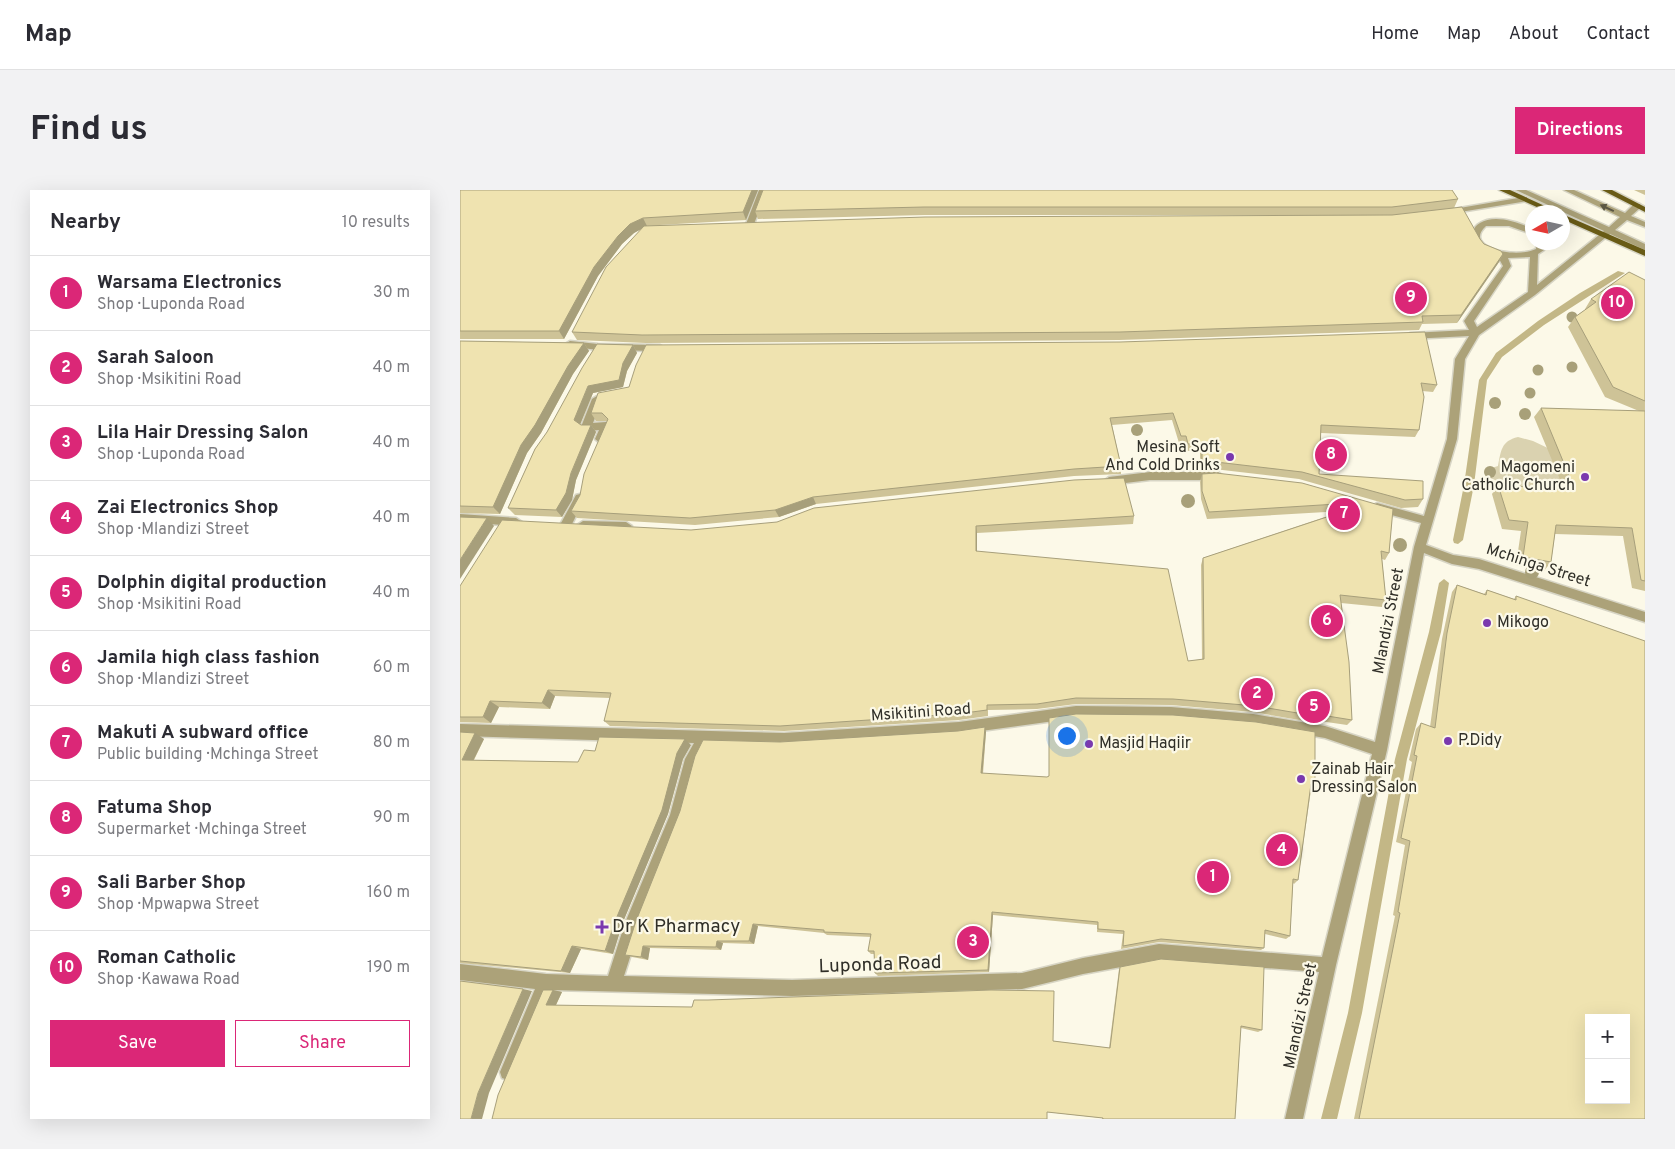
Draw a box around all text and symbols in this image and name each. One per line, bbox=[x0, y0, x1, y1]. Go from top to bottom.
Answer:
text: Map bbox=[25, 20, 72, 50]
text: Home bbox=[1371, 23, 1419, 46]
text: Map bbox=[1447, 23, 1481, 46]
text: About bbox=[1509, 23, 1558, 46]
text: Contact bbox=[1586, 23, 1650, 46]
button: Directions bbox=[1515, 107, 1645, 154]
text: Find us bbox=[30, 108, 148, 152]
one-way arrow bbox=[1600, 203, 1614, 211]
north arrow bbox=[1525, 205, 1570, 250]
text: Nearby bbox=[50, 209, 121, 236]
text: 10 results bbox=[342, 213, 410, 233]
text: Warsama Electronics bbox=[97, 271, 282, 295]
pin: 9 bbox=[1395, 279, 1427, 317]
text: 1 bbox=[63, 283, 69, 303]
text: 30 m bbox=[373, 283, 410, 303]
pin: 10 bbox=[1601, 284, 1633, 322]
text: Shop · Luponda Road bbox=[97, 295, 245, 315]
text: Sarah Saloon bbox=[97, 346, 214, 370]
text: 2 bbox=[61, 358, 71, 378]
text: 40 m bbox=[372, 358, 410, 378]
text: Shop · Msikitini Road bbox=[97, 370, 242, 390]
text: Lila Hair Dressing Salon bbox=[97, 421, 308, 445]
text: 3 bbox=[61, 433, 71, 453]
text: 40 m bbox=[372, 433, 410, 453]
pin: 8 bbox=[1315, 436, 1347, 474]
place label: Mesina Soft And Cold Drinks bbox=[1105, 438, 1220, 476]
text: Shop · Luponda Road bbox=[97, 445, 245, 465]
marker: Mesina Soft And Cold Drinks bbox=[1224, 451, 1236, 463]
place label: Magomeni Catholic Church bbox=[1461, 458, 1575, 496]
marker: Magomeni Catholic Church bbox=[1579, 471, 1591, 483]
pin: 7 bbox=[1328, 495, 1360, 533]
text: Zai Electronics Shop bbox=[97, 496, 278, 520]
text: 4 bbox=[61, 508, 71, 528]
text: 40 m bbox=[372, 508, 410, 528]
text: Shop · Mlandizi Street bbox=[97, 520, 249, 540]
street label: Mchinga Street bbox=[1483, 540, 1593, 592]
street label: Mlandizi Street bbox=[1369, 566, 1409, 676]
text: Dolphin digital production bbox=[97, 571, 327, 595]
text: 5 bbox=[61, 583, 71, 603]
text: 40 m bbox=[372, 583, 410, 603]
text: Shop · Msikitini Road bbox=[97, 595, 242, 615]
pin: 6 bbox=[1311, 602, 1343, 640]
place label: Mikogo bbox=[1497, 613, 1549, 633]
marker: Mikogo bbox=[1481, 617, 1493, 629]
text: Jamila high class fashion bbox=[97, 646, 320, 670]
text: 6 bbox=[61, 658, 71, 678]
text: 60 m bbox=[373, 658, 410, 678]
text: Shop · Mlandizi Street bbox=[97, 670, 249, 690]
pin: 2 bbox=[1241, 675, 1273, 713]
pin: 5 bbox=[1298, 688, 1330, 726]
street label: Msikitini Road bbox=[870, 700, 972, 726]
text: Makuti A subward office bbox=[97, 721, 309, 745]
your location bbox=[1054, 723, 1080, 749]
place label: P.Didy bbox=[1458, 731, 1502, 751]
text: 7 bbox=[62, 733, 70, 753]
text: 80 m bbox=[373, 733, 410, 753]
place label: Masjid Haqiir bbox=[1099, 734, 1191, 754]
marker: P.Didy bbox=[1442, 735, 1454, 747]
marker: Masjid Haqiir bbox=[1083, 738, 1095, 750]
text: Public building · Mchinga Street bbox=[97, 745, 319, 765]
place label: Zainab Hair Dressing Salon bbox=[1311, 760, 1417, 798]
marker: Zainab Hair Dressing Salon bbox=[1295, 773, 1307, 785]
text: Fatuma Shop bbox=[97, 796, 212, 820]
text: 8 bbox=[61, 808, 71, 828]
text: 90 m bbox=[373, 808, 410, 828]
text: Supermarket · Mchinga Street bbox=[97, 820, 307, 840]
pin: 4 bbox=[1266, 831, 1298, 869]
pin: 1 bbox=[1197, 858, 1229, 896]
text: Sali Barber Shop bbox=[97, 871, 246, 895]
text: 9 bbox=[61, 883, 71, 903]
text: 160 m bbox=[367, 883, 410, 903]
text: Shop · Mpwapwa Street bbox=[97, 895, 259, 915]
place label: Dr K Pharmacy bbox=[612, 915, 740, 939]
marker: Dr K Pharmacy bbox=[596, 921, 608, 933]
pin: 3 bbox=[957, 923, 989, 961]
text: Roman Catholic bbox=[97, 946, 236, 970]
street label: Luponda Road bbox=[818, 951, 942, 979]
text: 10 bbox=[58, 958, 74, 978]
text: 190 m bbox=[367, 958, 410, 978]
street label: Mlandizi Street bbox=[1280, 961, 1322, 1071]
text: Shop · Kawawa Road bbox=[97, 970, 240, 990]
map controls bbox=[1585, 1014, 1630, 1104]
button: + bbox=[1585, 1014, 1630, 1059]
button: Save bbox=[50, 1020, 225, 1067]
button: Share bbox=[235, 1020, 410, 1067]
button: − bbox=[1585, 1059, 1630, 1104]

